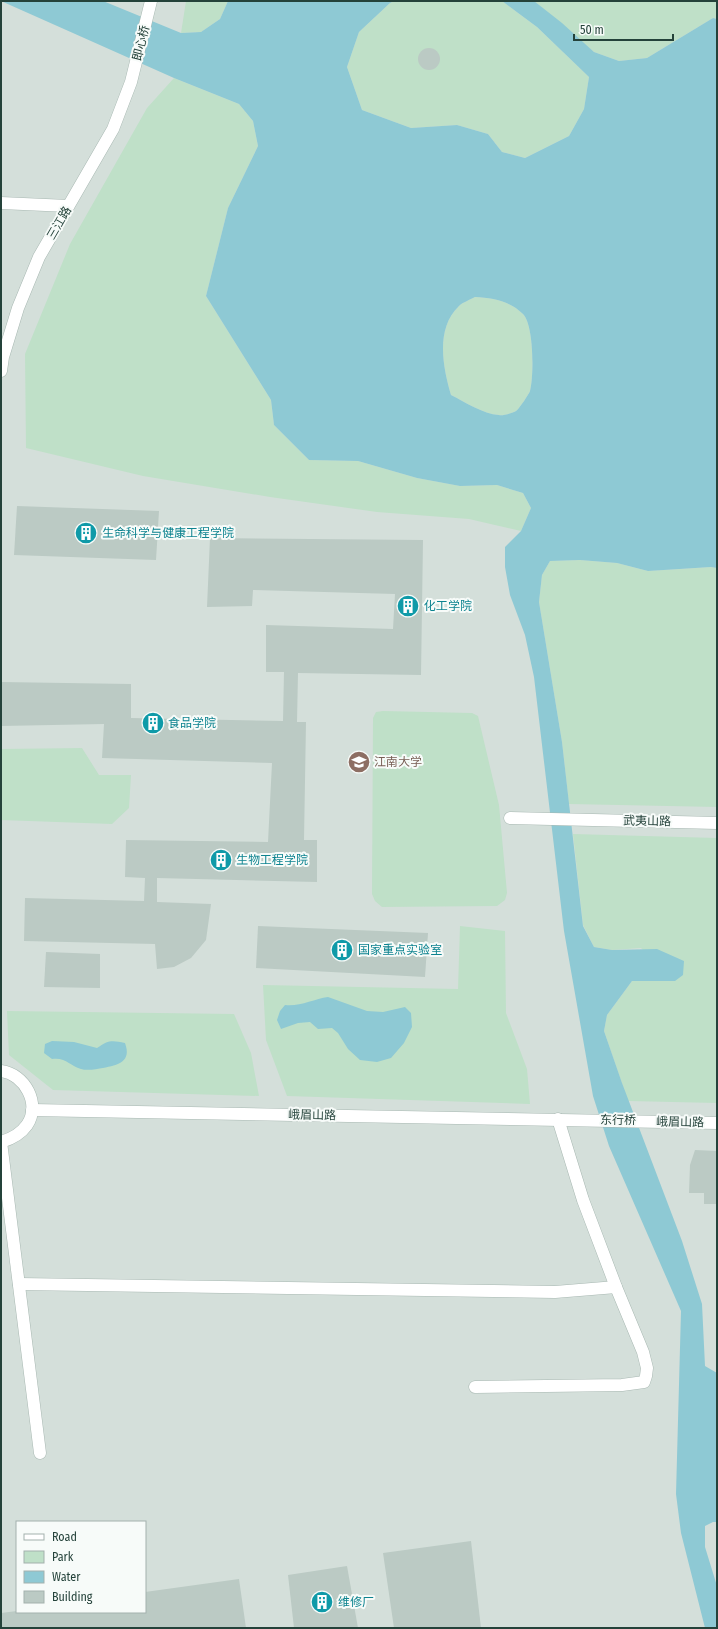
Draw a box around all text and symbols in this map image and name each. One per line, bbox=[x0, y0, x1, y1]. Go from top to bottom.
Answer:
scale bar bbox=[574, 16, 673, 42]
text: 50 m bbox=[580, 23, 604, 37]
street label: 即心桥 bbox=[130, 24, 152, 62]
street label: 三江路 bbox=[44, 204, 74, 242]
building icon: 生命科学与健康工程学院 bbox=[73, 520, 99, 546]
place label: 生命科学与健康工程学院 bbox=[102, 526, 234, 540]
building icon: 化工学院 bbox=[395, 593, 421, 619]
place label: 化工学院 bbox=[424, 599, 472, 613]
building icon: 食品学院 bbox=[140, 710, 166, 736]
place label: 食品学院 bbox=[168, 716, 216, 730]
school or university icon: 江南大学 bbox=[346, 749, 372, 775]
place label: 江南大学 bbox=[374, 755, 422, 769]
street label: 武夷山路 bbox=[623, 814, 671, 828]
building icon: 生物工程学院 bbox=[208, 847, 234, 873]
place label: 生物工程学院 bbox=[236, 853, 308, 867]
building icon: 国家重点实验室 bbox=[329, 937, 355, 963]
place label: 国家重点实验室 bbox=[358, 943, 442, 957]
street label: 峨眉山路 bbox=[288, 1108, 336, 1122]
street label: 东行桥 bbox=[600, 1113, 636, 1127]
street label: 峨眉山路 bbox=[656, 1115, 704, 1129]
legend bbox=[16, 1521, 146, 1613]
text: Road bbox=[52, 1530, 77, 1544]
text: Park bbox=[52, 1550, 74, 1564]
text: Water bbox=[52, 1570, 81, 1584]
building icon: 维修厂 bbox=[309, 1589, 335, 1615]
text: Building bbox=[52, 1590, 93, 1604]
place label: 维修厂 bbox=[338, 1595, 374, 1609]

